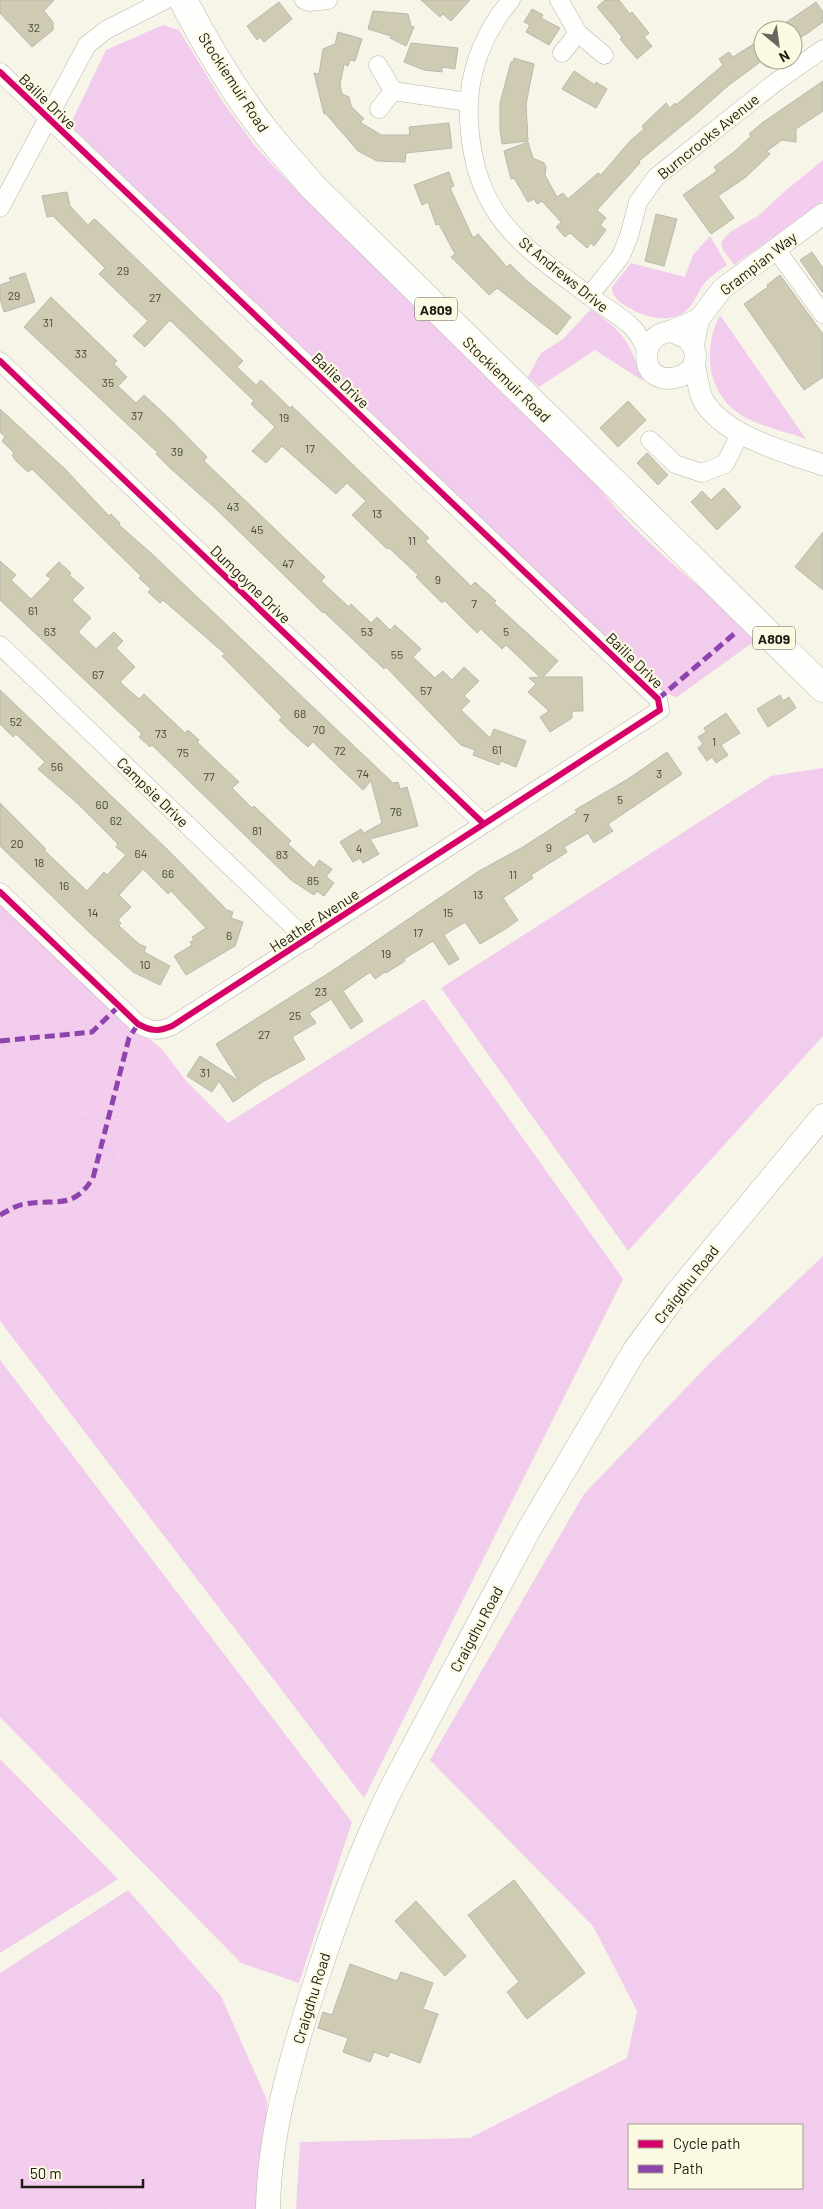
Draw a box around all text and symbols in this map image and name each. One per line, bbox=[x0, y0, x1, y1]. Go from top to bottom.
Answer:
house number: 32 bbox=[28, 20, 40, 34]
north arrow bbox=[753, 20, 803, 70]
street label: Stockiemuir Road bbox=[195, 29, 273, 135]
text: N bbox=[776, 47, 793, 66]
street label: Bailie Drive bbox=[16, 69, 80, 133]
street label: Burncrooks Avenue bbox=[654, 89, 762, 183]
street label: Grampian Way bbox=[716, 227, 800, 299]
street label: St Andrews Drive bbox=[516, 232, 612, 316]
house number: 29 bbox=[117, 263, 129, 277]
house number: 29 bbox=[8, 288, 20, 302]
house number: 27 bbox=[149, 290, 161, 304]
road number: A809 bbox=[415, 298, 457, 320]
house number: 31 bbox=[43, 315, 53, 329]
street label: Stockiemuir Road bbox=[459, 333, 555, 425]
house number: 33 bbox=[75, 346, 87, 360]
street label: Bailie Drive bbox=[309, 348, 373, 412]
house number: 35 bbox=[102, 375, 114, 389]
house number: 37 bbox=[131, 408, 143, 422]
house number: 19 bbox=[279, 410, 289, 424]
house number: 17 bbox=[305, 441, 315, 455]
house number: 39 bbox=[171, 444, 183, 458]
house number: 43 bbox=[227, 499, 239, 513]
house number: 13 bbox=[372, 506, 382, 520]
house number: 45 bbox=[251, 522, 263, 536]
house number: 11 bbox=[408, 533, 416, 547]
street label: Dumgoyne Drive bbox=[207, 541, 295, 627]
house number: 47 bbox=[282, 556, 294, 570]
house number: 9 bbox=[435, 572, 441, 586]
house number: 7 bbox=[471, 596, 477, 610]
house number: 61 bbox=[28, 603, 38, 617]
house number: 63 bbox=[44, 624, 56, 638]
house number: 53 bbox=[361, 624, 373, 638]
house number: 5 bbox=[503, 624, 509, 638]
road number: A809 bbox=[753, 626, 795, 650]
street label: Bailie Drive bbox=[603, 628, 667, 692]
house number: 55 bbox=[391, 647, 403, 661]
house number: 67 bbox=[92, 667, 104, 681]
house number: 57 bbox=[420, 683, 432, 697]
house number: 68 bbox=[294, 706, 306, 720]
house number: 52 bbox=[10, 714, 22, 728]
house number: 70 bbox=[313, 722, 325, 736]
house number: 73 bbox=[155, 726, 167, 740]
house number: 1 bbox=[712, 734, 716, 748]
house number: 61 bbox=[492, 742, 502, 756]
house number: 72 bbox=[334, 743, 346, 757]
house number: 75 bbox=[177, 745, 189, 759]
street label: Campsie Drive bbox=[113, 753, 193, 831]
house number: 56 bbox=[51, 759, 63, 773]
house number: 74 bbox=[357, 766, 369, 780]
house number: 3 bbox=[656, 766, 662, 780]
house number: 77 bbox=[203, 769, 215, 783]
house number: 5 bbox=[617, 792, 623, 806]
house number: 60 bbox=[96, 797, 108, 811]
house number: 76 bbox=[390, 804, 402, 818]
house number: 7 bbox=[583, 810, 589, 824]
house number: 62 bbox=[110, 813, 122, 827]
house number: 81 bbox=[252, 823, 262, 837]
house number: 20 bbox=[10, 836, 24, 850]
house number: 9 bbox=[546, 840, 552, 854]
house number: 4 bbox=[356, 841, 362, 855]
house number: 64 bbox=[135, 846, 147, 860]
house number: 83 bbox=[276, 847, 288, 861]
house number: 18 bbox=[34, 855, 44, 869]
house number: 66 bbox=[162, 866, 174, 880]
house number: 11 bbox=[509, 867, 517, 881]
house number: 85 bbox=[307, 873, 319, 887]
house number: 16 bbox=[59, 878, 69, 892]
street label: Heather Avenue bbox=[266, 884, 362, 956]
house number: 13 bbox=[473, 887, 483, 901]
house number: 14 bbox=[88, 905, 98, 919]
house number: 15 bbox=[443, 905, 453, 919]
house number: 17 bbox=[413, 925, 423, 939]
house number: 6 bbox=[226, 928, 232, 942]
house number: 19 bbox=[381, 946, 391, 960]
house number: 10 bbox=[140, 957, 150, 971]
house number: 23 bbox=[315, 984, 327, 998]
house number: 25 bbox=[289, 1008, 301, 1022]
house number: 27 bbox=[258, 1027, 270, 1041]
house number: 31 bbox=[200, 1065, 210, 1079]
street label: Craigdhu Road bbox=[650, 1241, 722, 1327]
street label: Craigdhu Road bbox=[446, 1583, 506, 1675]
street label: Craigdhu Road bbox=[289, 1950, 333, 2046]
legend bbox=[628, 2124, 803, 2189]
text: Cycle path bbox=[673, 2134, 740, 2152]
scale bar bbox=[22, 2156, 144, 2188]
text: Path bbox=[673, 2159, 703, 2177]
text: 50 m bbox=[30, 2164, 62, 2182]

